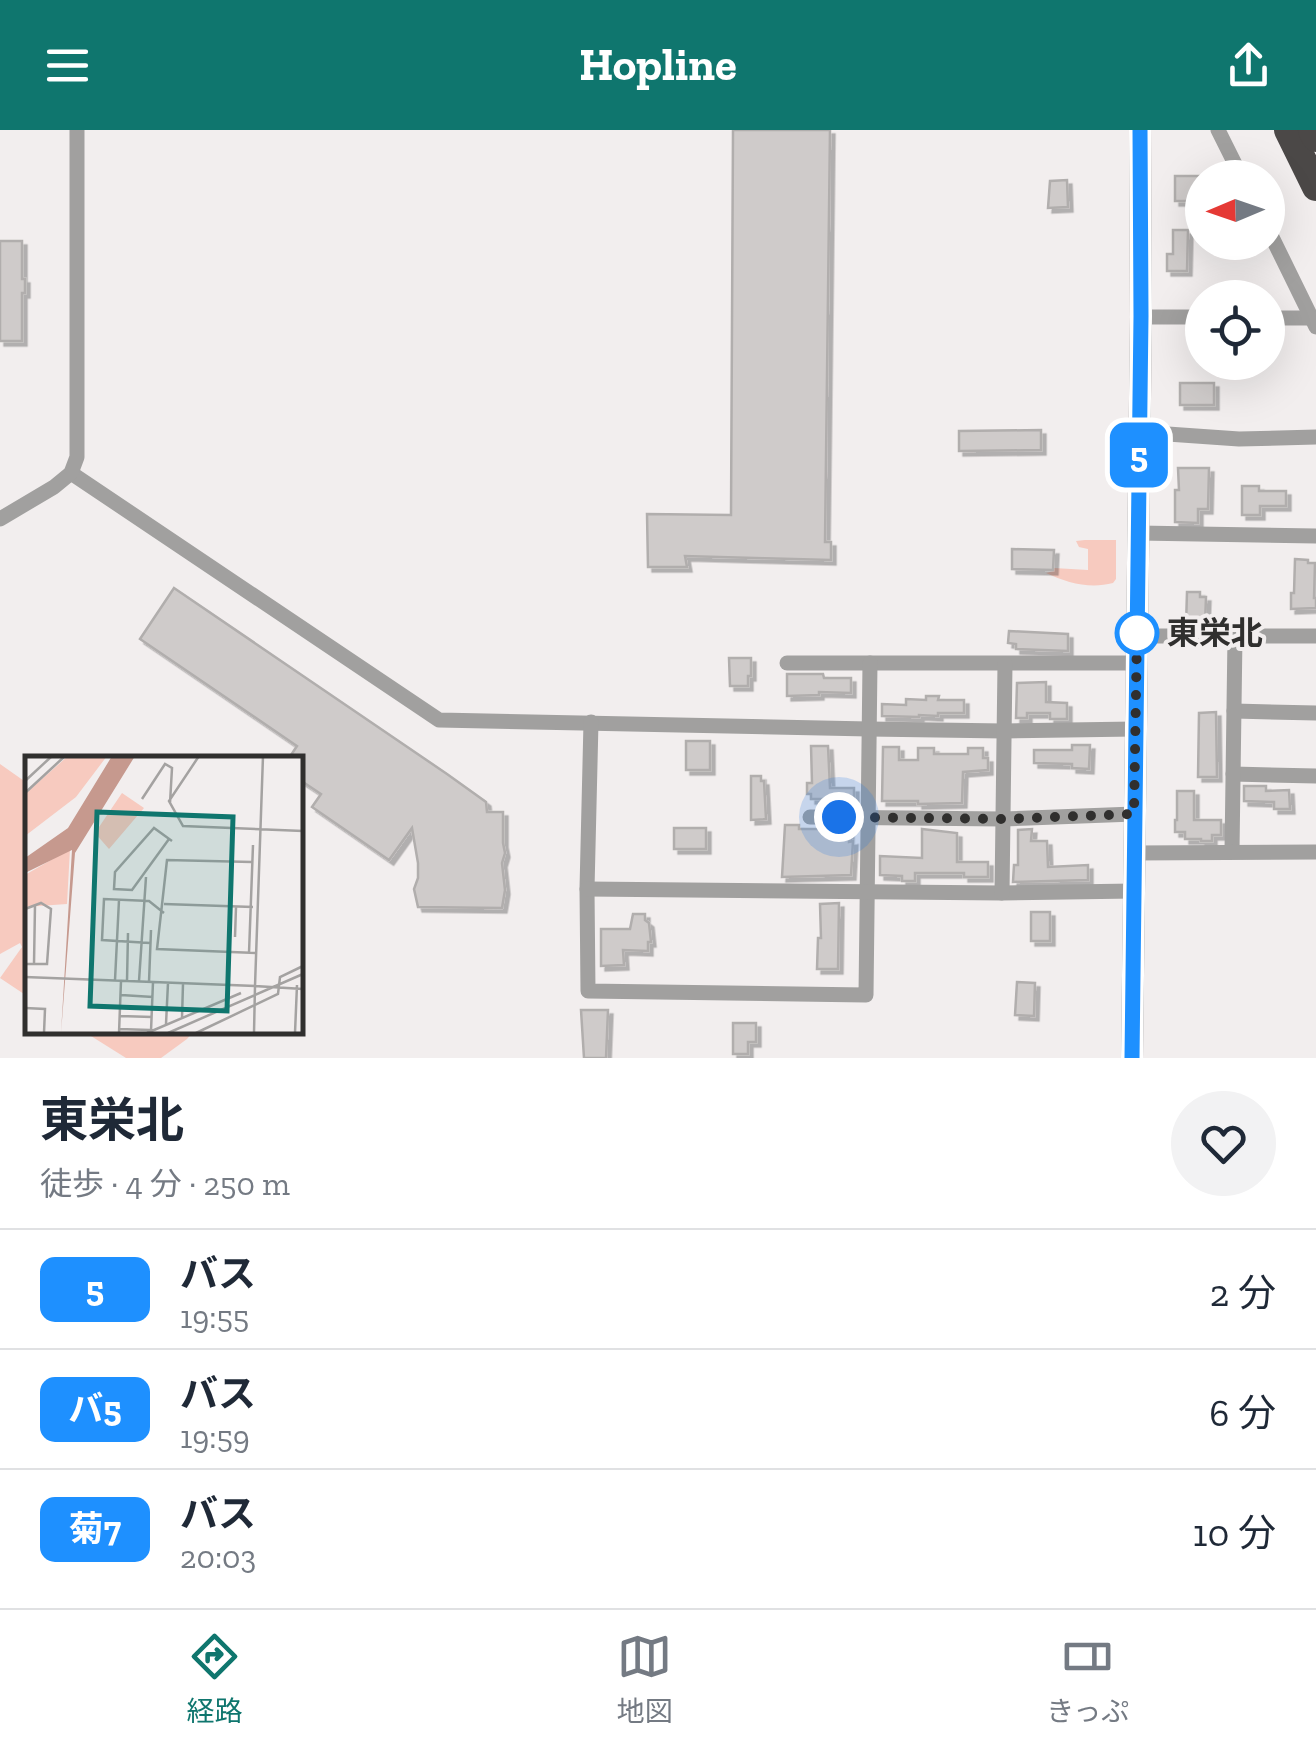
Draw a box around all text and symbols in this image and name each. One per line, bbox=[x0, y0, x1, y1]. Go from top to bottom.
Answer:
icon: menu bbox=[40, 38, 95, 93]
text: Hopline bbox=[579, 38, 737, 92]
icon: share bbox=[1221, 38, 1276, 93]
north arrow bbox=[1185, 160, 1285, 260]
map controls bbox=[1185, 160, 1285, 380]
button: locate bbox=[1185, 280, 1285, 380]
line badge: 5 bbox=[1106, 422, 1172, 488]
text: 5 bbox=[1130, 434, 1148, 476]
marker: 東栄北 bbox=[1116, 612, 1158, 654]
place label: 東栄北 bbox=[1167, 614, 1263, 652]
inset map bbox=[25, 756, 302, 1033]
your location bbox=[814, 792, 864, 842]
button: heart bbox=[1171, 1091, 1276, 1196]
text: 東栄北 bbox=[40, 1092, 184, 1149]
text: 徒歩 · 4 分 · 250 m bbox=[40, 1165, 290, 1203]
text: バス bbox=[180, 1251, 256, 1297]
text: 5 bbox=[86, 1268, 104, 1310]
text: 2 分 bbox=[1210, 1270, 1276, 1316]
text: 19:55 bbox=[180, 1298, 249, 1336]
text: バス bbox=[180, 1371, 256, 1417]
text: バ5 bbox=[68, 1388, 122, 1430]
text: 6 分 bbox=[1209, 1390, 1276, 1436]
text: 19:59 bbox=[180, 1418, 250, 1456]
text: バス bbox=[180, 1491, 256, 1537]
text: 菊7 bbox=[69, 1508, 121, 1550]
text: 10 分 bbox=[1193, 1510, 1276, 1556]
text: 20:03 bbox=[180, 1538, 256, 1576]
tab: 経路 bbox=[187, 1629, 243, 1729]
tab: 地図 bbox=[617, 1629, 673, 1729]
tab: きっぷ bbox=[1046, 1629, 1129, 1729]

